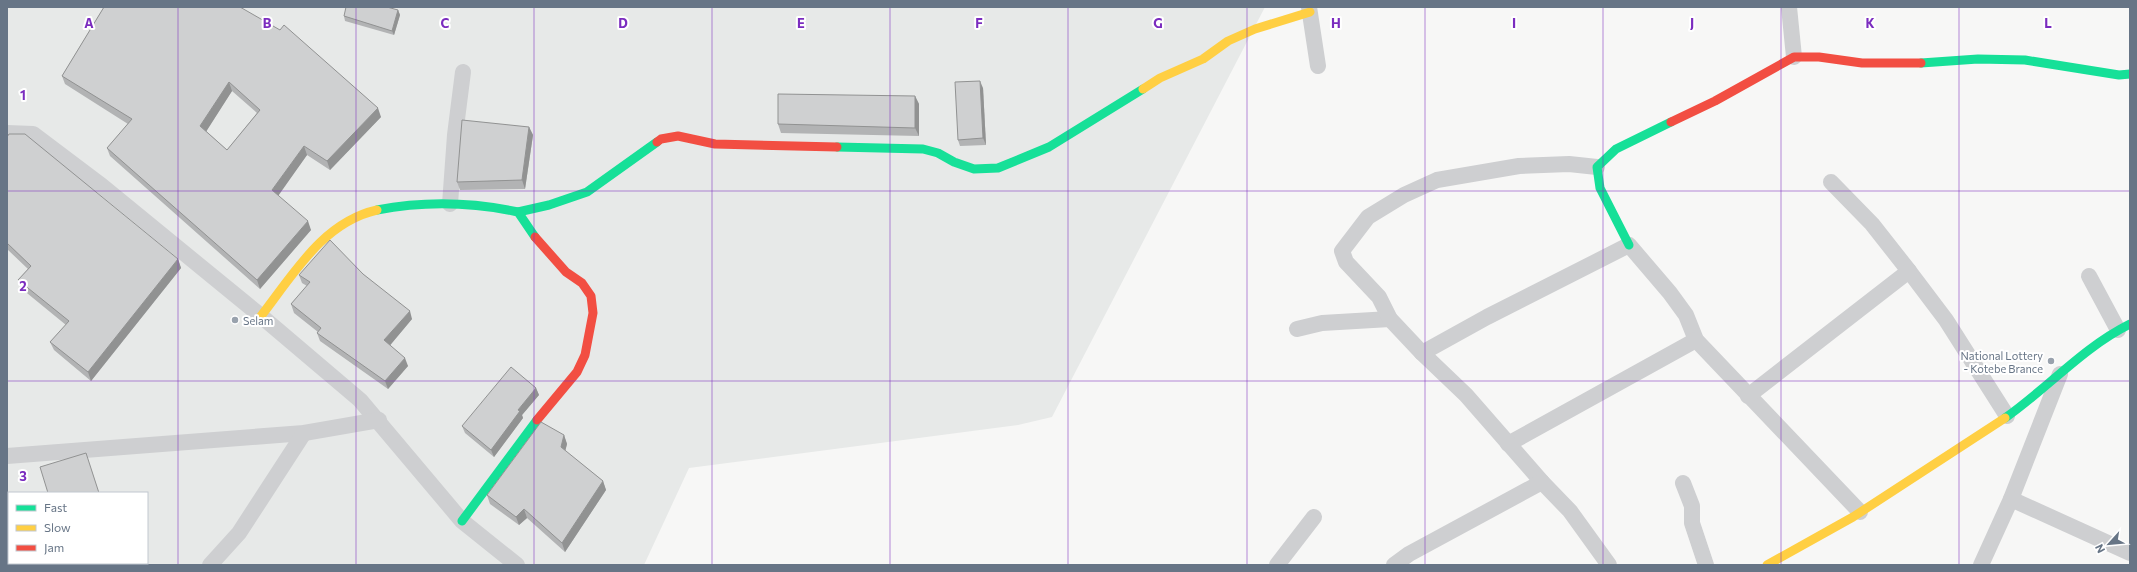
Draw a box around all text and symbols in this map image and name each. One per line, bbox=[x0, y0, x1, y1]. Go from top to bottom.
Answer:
text: A bbox=[84, 15, 94, 31]
text: B bbox=[263, 15, 272, 31]
text: C bbox=[441, 15, 450, 31]
text: D bbox=[618, 15, 628, 31]
text: E bbox=[797, 15, 805, 31]
text: F bbox=[975, 15, 983, 31]
text: G bbox=[1153, 15, 1163, 31]
text: H bbox=[1331, 15, 1341, 31]
text: I bbox=[1512, 15, 1516, 31]
text: J bbox=[1690, 15, 1694, 31]
text: K bbox=[1865, 15, 1875, 31]
text: L bbox=[2044, 15, 2052, 31]
text: 1 bbox=[20, 87, 26, 103]
text: 2 bbox=[19, 278, 27, 294]
place label: Selam bbox=[243, 314, 273, 327]
marker: Selam bbox=[230, 315, 240, 325]
place label: National Lottery - Kotebe Brance bbox=[1960, 349, 2043, 375]
marker: National Lottery - Kotebe Brance bbox=[2046, 356, 2056, 366]
text: 3 bbox=[19, 468, 27, 484]
legend bbox=[8, 492, 148, 564]
text: Fast bbox=[44, 500, 67, 514]
text: Slow bbox=[44, 520, 71, 534]
north arrow bbox=[2089, 524, 2129, 564]
text: Jam bbox=[44, 540, 64, 555]
text: N bbox=[2092, 542, 2107, 555]

